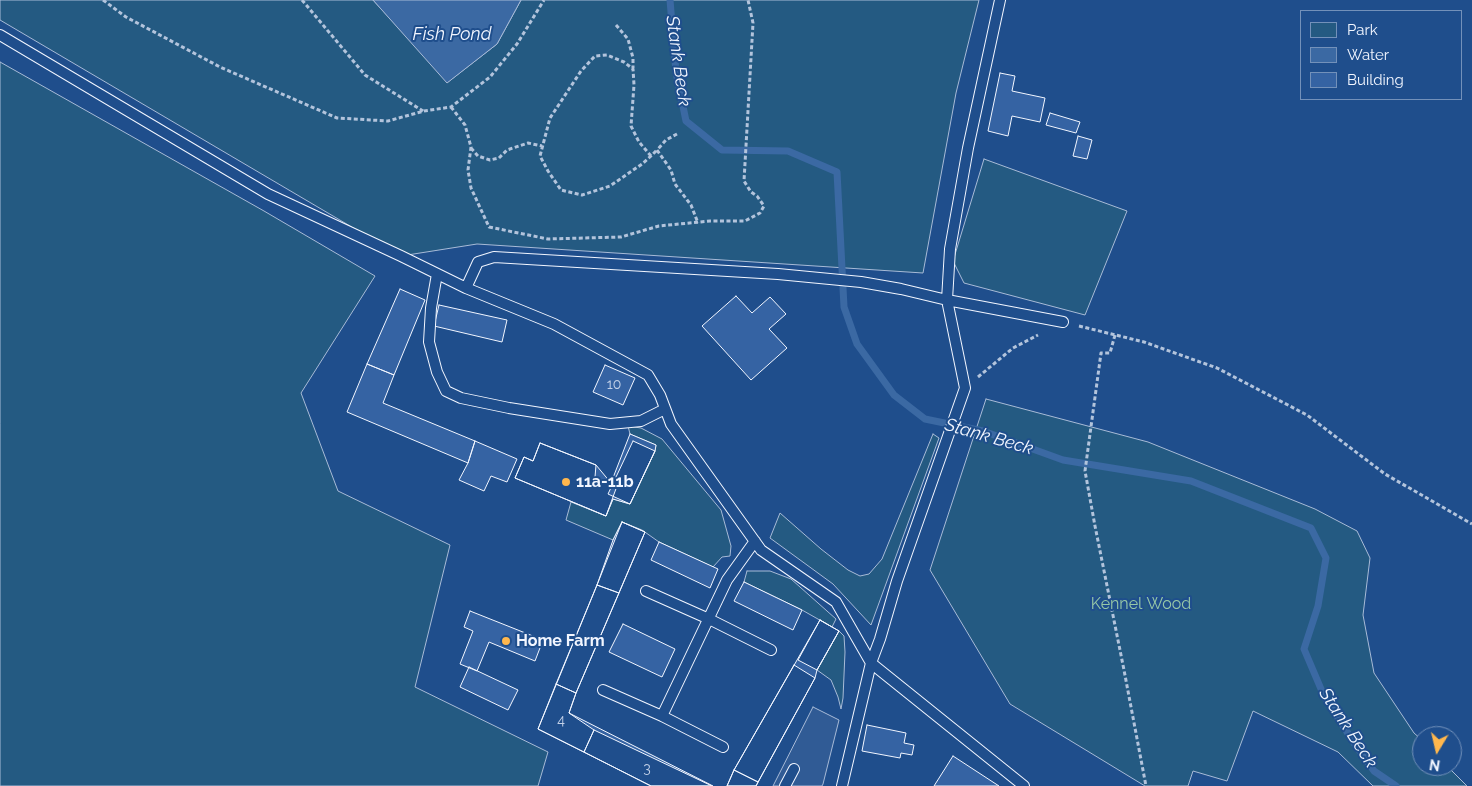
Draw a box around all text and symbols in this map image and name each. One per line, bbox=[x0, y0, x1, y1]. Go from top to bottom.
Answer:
legend bbox=[1300, 10, 1462, 100]
water label: Stank Beck bbox=[661, 14, 695, 108]
text: Park bbox=[1347, 21, 1378, 39]
water label: Fish Pond bbox=[413, 24, 491, 46]
text: Water bbox=[1347, 46, 1389, 64]
text: Building bbox=[1347, 71, 1404, 89]
house number: 10 bbox=[607, 377, 621, 393]
water label: Stank Beck bbox=[942, 414, 1036, 460]
place label: 11a-11b bbox=[576, 472, 634, 492]
marker: 11a-11b bbox=[560, 476, 572, 488]
park label: Kennel Wood bbox=[1091, 594, 1191, 614]
place label: Home Farm bbox=[516, 631, 605, 651]
marker: Home Farm bbox=[500, 635, 512, 647]
water label: Stank Beck bbox=[1314, 684, 1382, 772]
house number: 4 bbox=[557, 713, 565, 729]
north arrow bbox=[1412, 726, 1462, 776]
text: N bbox=[1428, 756, 1441, 774]
house number: 3 bbox=[643, 761, 651, 777]

